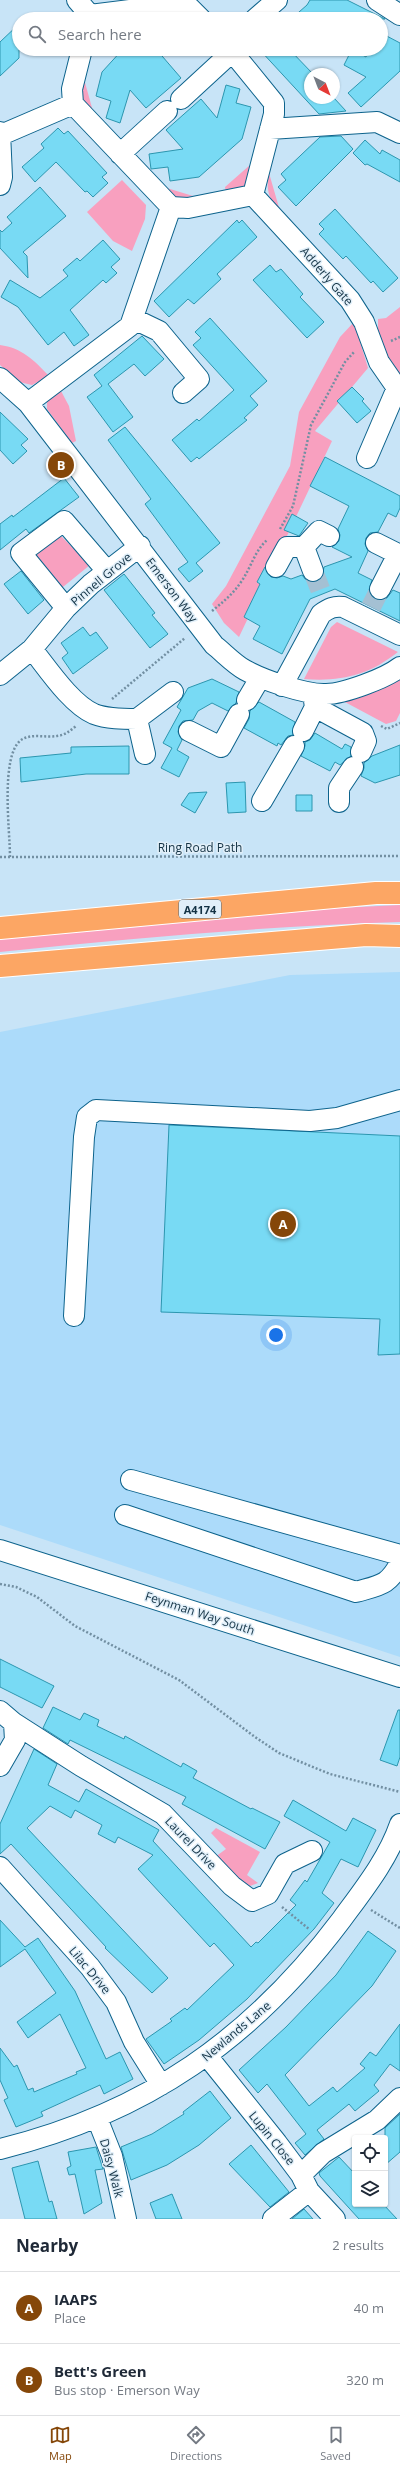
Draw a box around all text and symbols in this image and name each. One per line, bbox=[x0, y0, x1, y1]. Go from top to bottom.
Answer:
search box bbox=[12, 12, 388, 56]
icon: search bbox=[26, 23, 48, 45]
text: Search here bbox=[58, 24, 142, 44]
north arrow bbox=[304, 68, 340, 104]
street label: Adderly Gate bbox=[297, 243, 357, 309]
pin: B bbox=[48, 450, 74, 480]
street label: Pinnell Grove bbox=[67, 548, 135, 609]
street label: Emerson Way bbox=[142, 554, 202, 626]
street label: Ring Road Path bbox=[158, 839, 242, 856]
road number: A4174 bbox=[179, 900, 221, 918]
pin: A bbox=[270, 1209, 296, 1239]
your location bbox=[266, 1325, 286, 1345]
street label: Feynman Way South bbox=[143, 1587, 257, 1639]
street label: Laurel Drive bbox=[161, 1813, 221, 1873]
street label: Lilac Drive bbox=[65, 1943, 115, 1998]
street label: Newlands Lane bbox=[198, 1997, 274, 2065]
street label: Lupin Close bbox=[245, 2107, 299, 2169]
map controls bbox=[352, 2135, 388, 2207]
button: locate bbox=[352, 2135, 388, 2171]
street label: Daisy Walk bbox=[96, 2137, 128, 2200]
button: layers bbox=[352, 2171, 388, 2207]
text: Nearby bbox=[16, 2234, 78, 2257]
text: 2 results bbox=[332, 2236, 384, 2254]
text: IAAPS bbox=[54, 2289, 97, 2309]
text: A bbox=[25, 2299, 33, 2317]
text: 40 m bbox=[354, 2299, 384, 2317]
text: Place bbox=[54, 2309, 86, 2327]
text: Bett's Green bbox=[54, 2361, 147, 2381]
text: B bbox=[25, 2371, 33, 2389]
text: 320 m bbox=[346, 2371, 384, 2389]
text: Bus stop · Emerson Way bbox=[54, 2381, 200, 2399]
tab: Map bbox=[49, 2424, 72, 2463]
tab: Directions bbox=[170, 2424, 222, 2463]
tab: Saved bbox=[320, 2424, 351, 2463]

